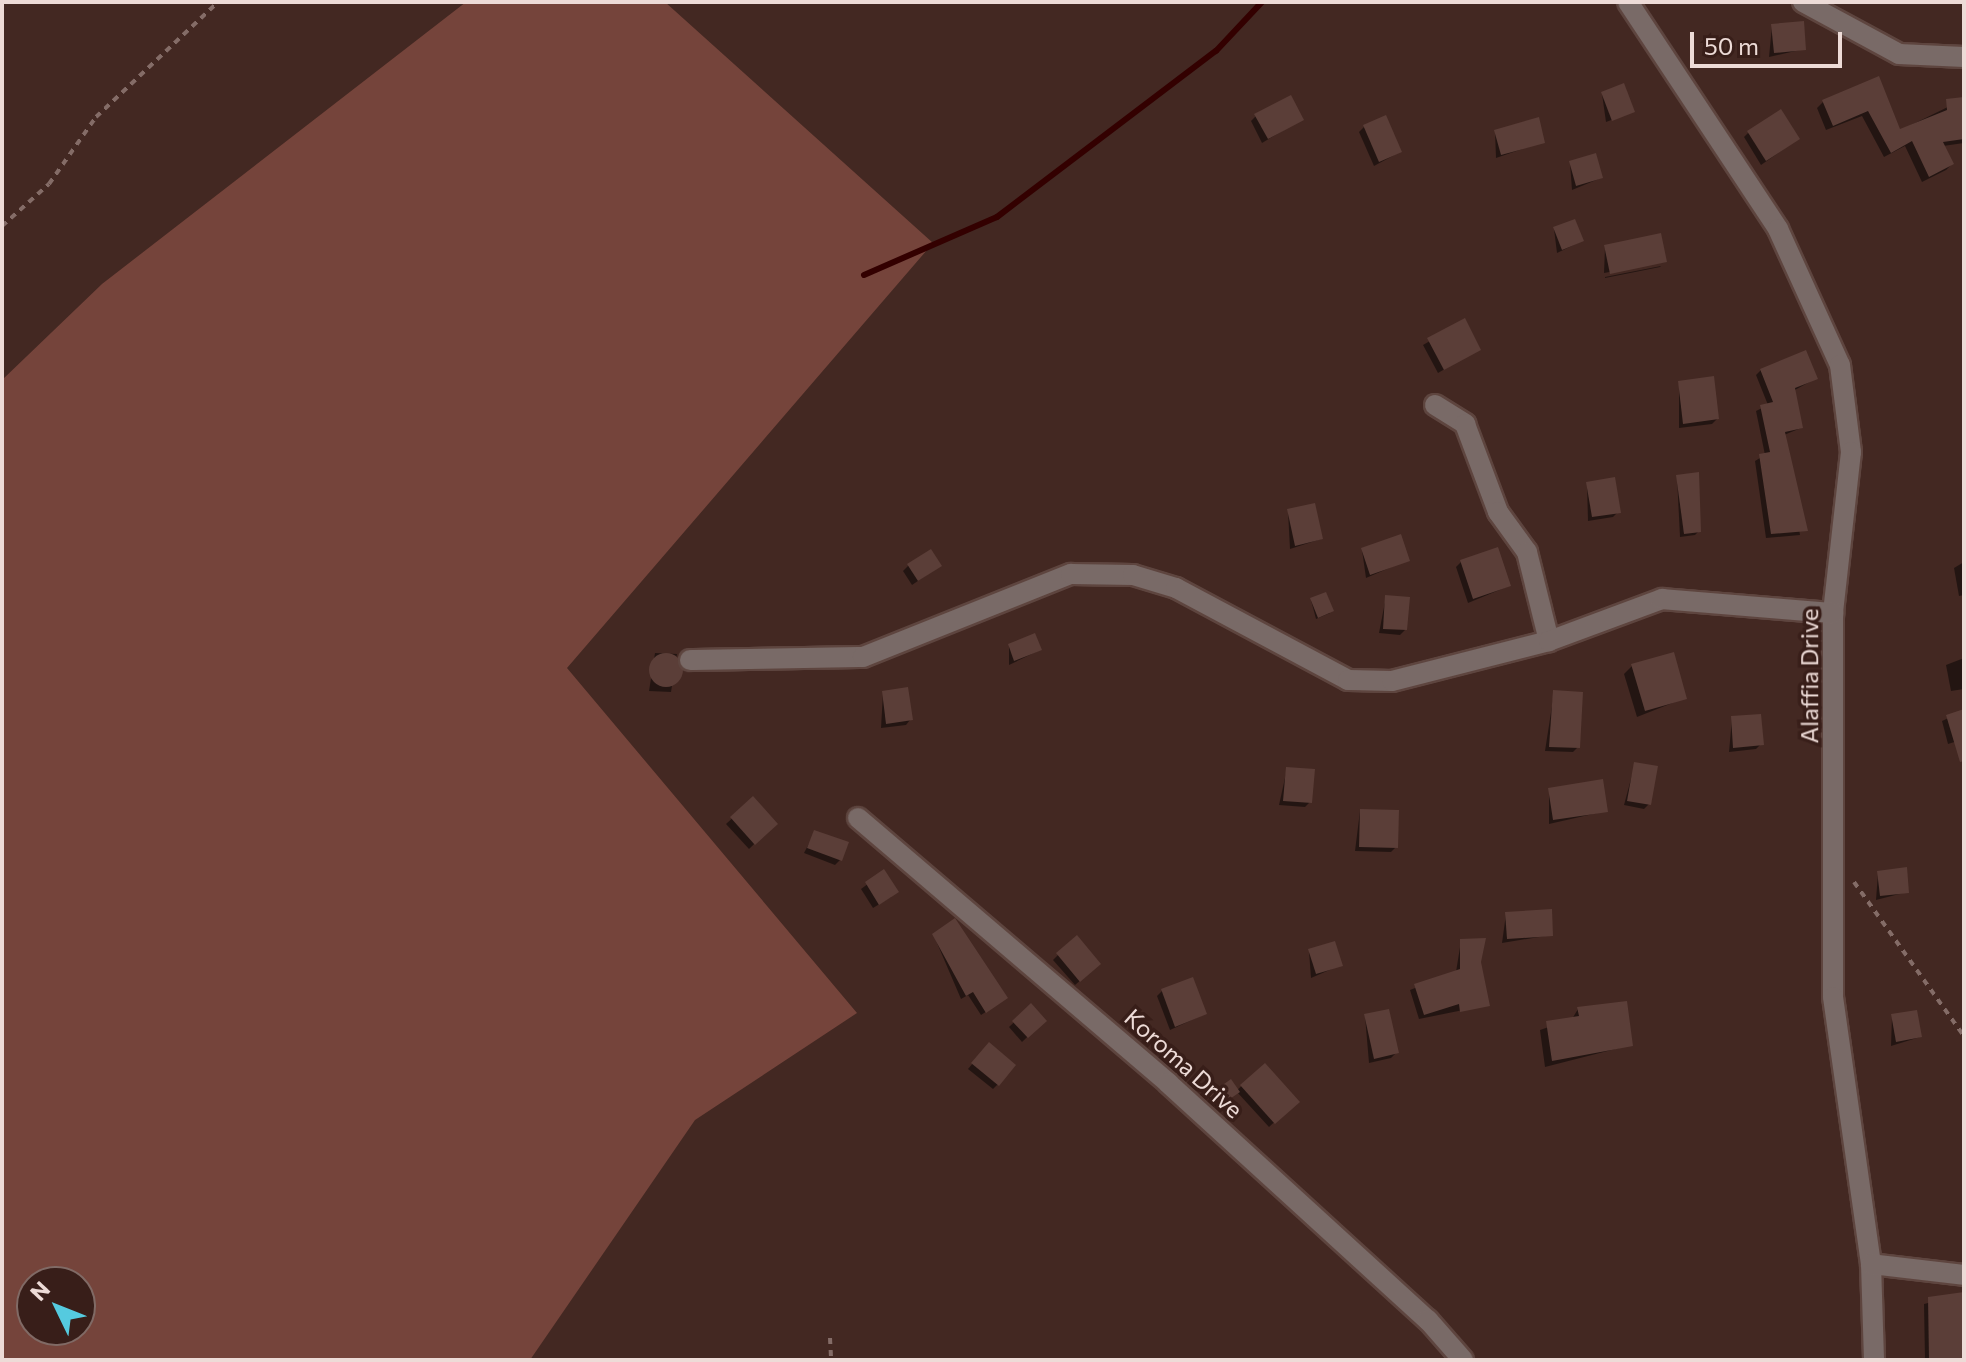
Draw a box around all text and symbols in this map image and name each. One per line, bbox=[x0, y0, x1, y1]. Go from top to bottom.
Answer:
scale bar bbox=[1694, 16, 1846, 66]
text: 50 m bbox=[1704, 31, 1759, 60]
street label: Alaffia Drive bbox=[1795, 609, 1823, 743]
street label: Koroma Drive bbox=[1119, 1002, 1249, 1124]
north arrow bbox=[16, 1266, 96, 1346]
text: N bbox=[24, 1275, 55, 1306]

